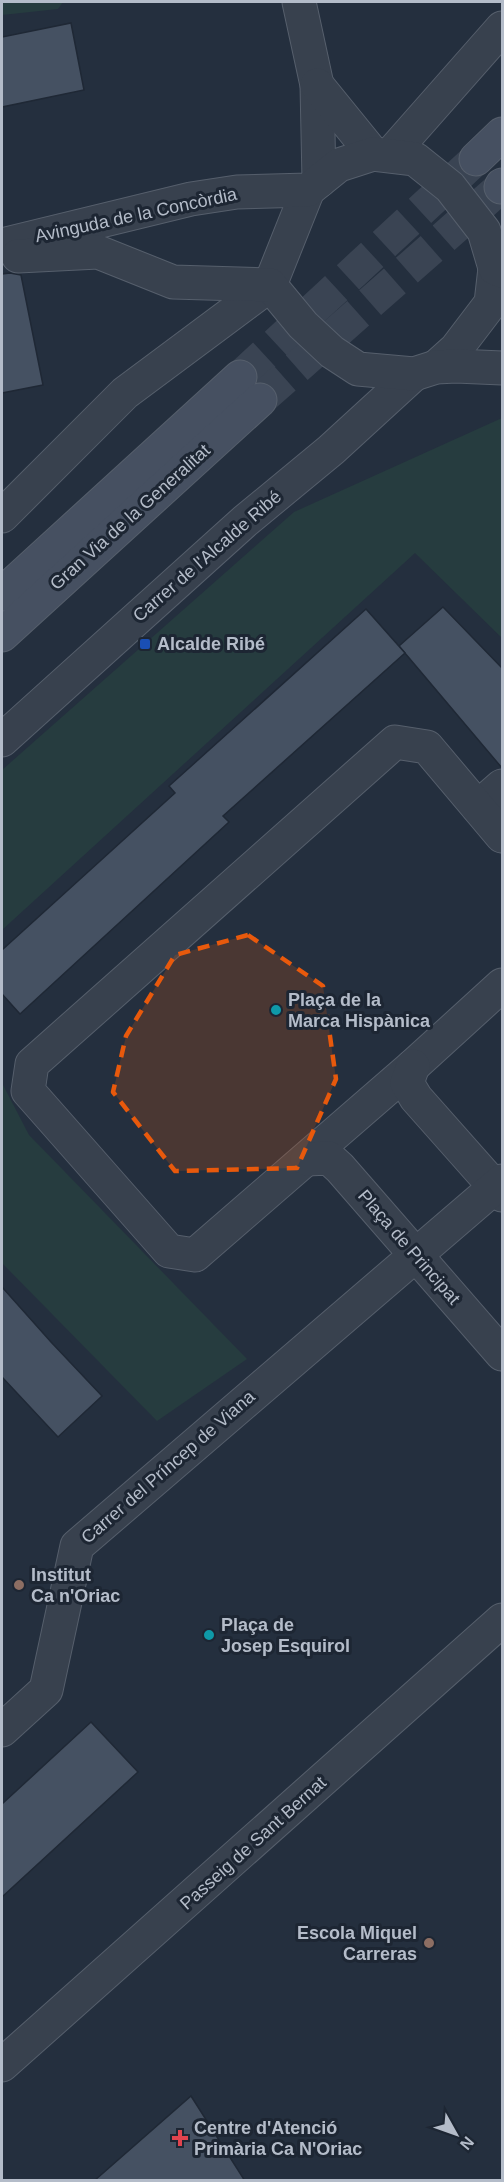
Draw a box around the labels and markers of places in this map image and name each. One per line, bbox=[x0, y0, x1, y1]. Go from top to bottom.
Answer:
place label: Alcalde Ribé bbox=[157, 634, 265, 654]
marker: Alcalde Ribé bbox=[138, 637, 152, 651]
place label: Plaça de la Marca Hispànica bbox=[288, 990, 431, 1031]
marker: Plaça de la Marca Hispànica bbox=[269, 1003, 283, 1017]
place label: Institut Ca n'Oriac bbox=[31, 1565, 120, 1606]
marker: Institut Ca n'Oriac bbox=[12, 1578, 26, 1592]
place label: Plaça de Josep Esquirol bbox=[221, 1615, 350, 1656]
marker: Plaça de Josep Esquirol bbox=[202, 1628, 216, 1642]
place label: Escola Miquel Carreras bbox=[297, 1923, 417, 1964]
marker: Escola Miquel Carreras bbox=[422, 1936, 436, 1950]
place label: Centre d'Atenció Primària Ca N'Oriac bbox=[194, 2118, 362, 2159]
marker: Centre d'Atenció Primària Ca N'Oriac bbox=[171, 2129, 189, 2147]

